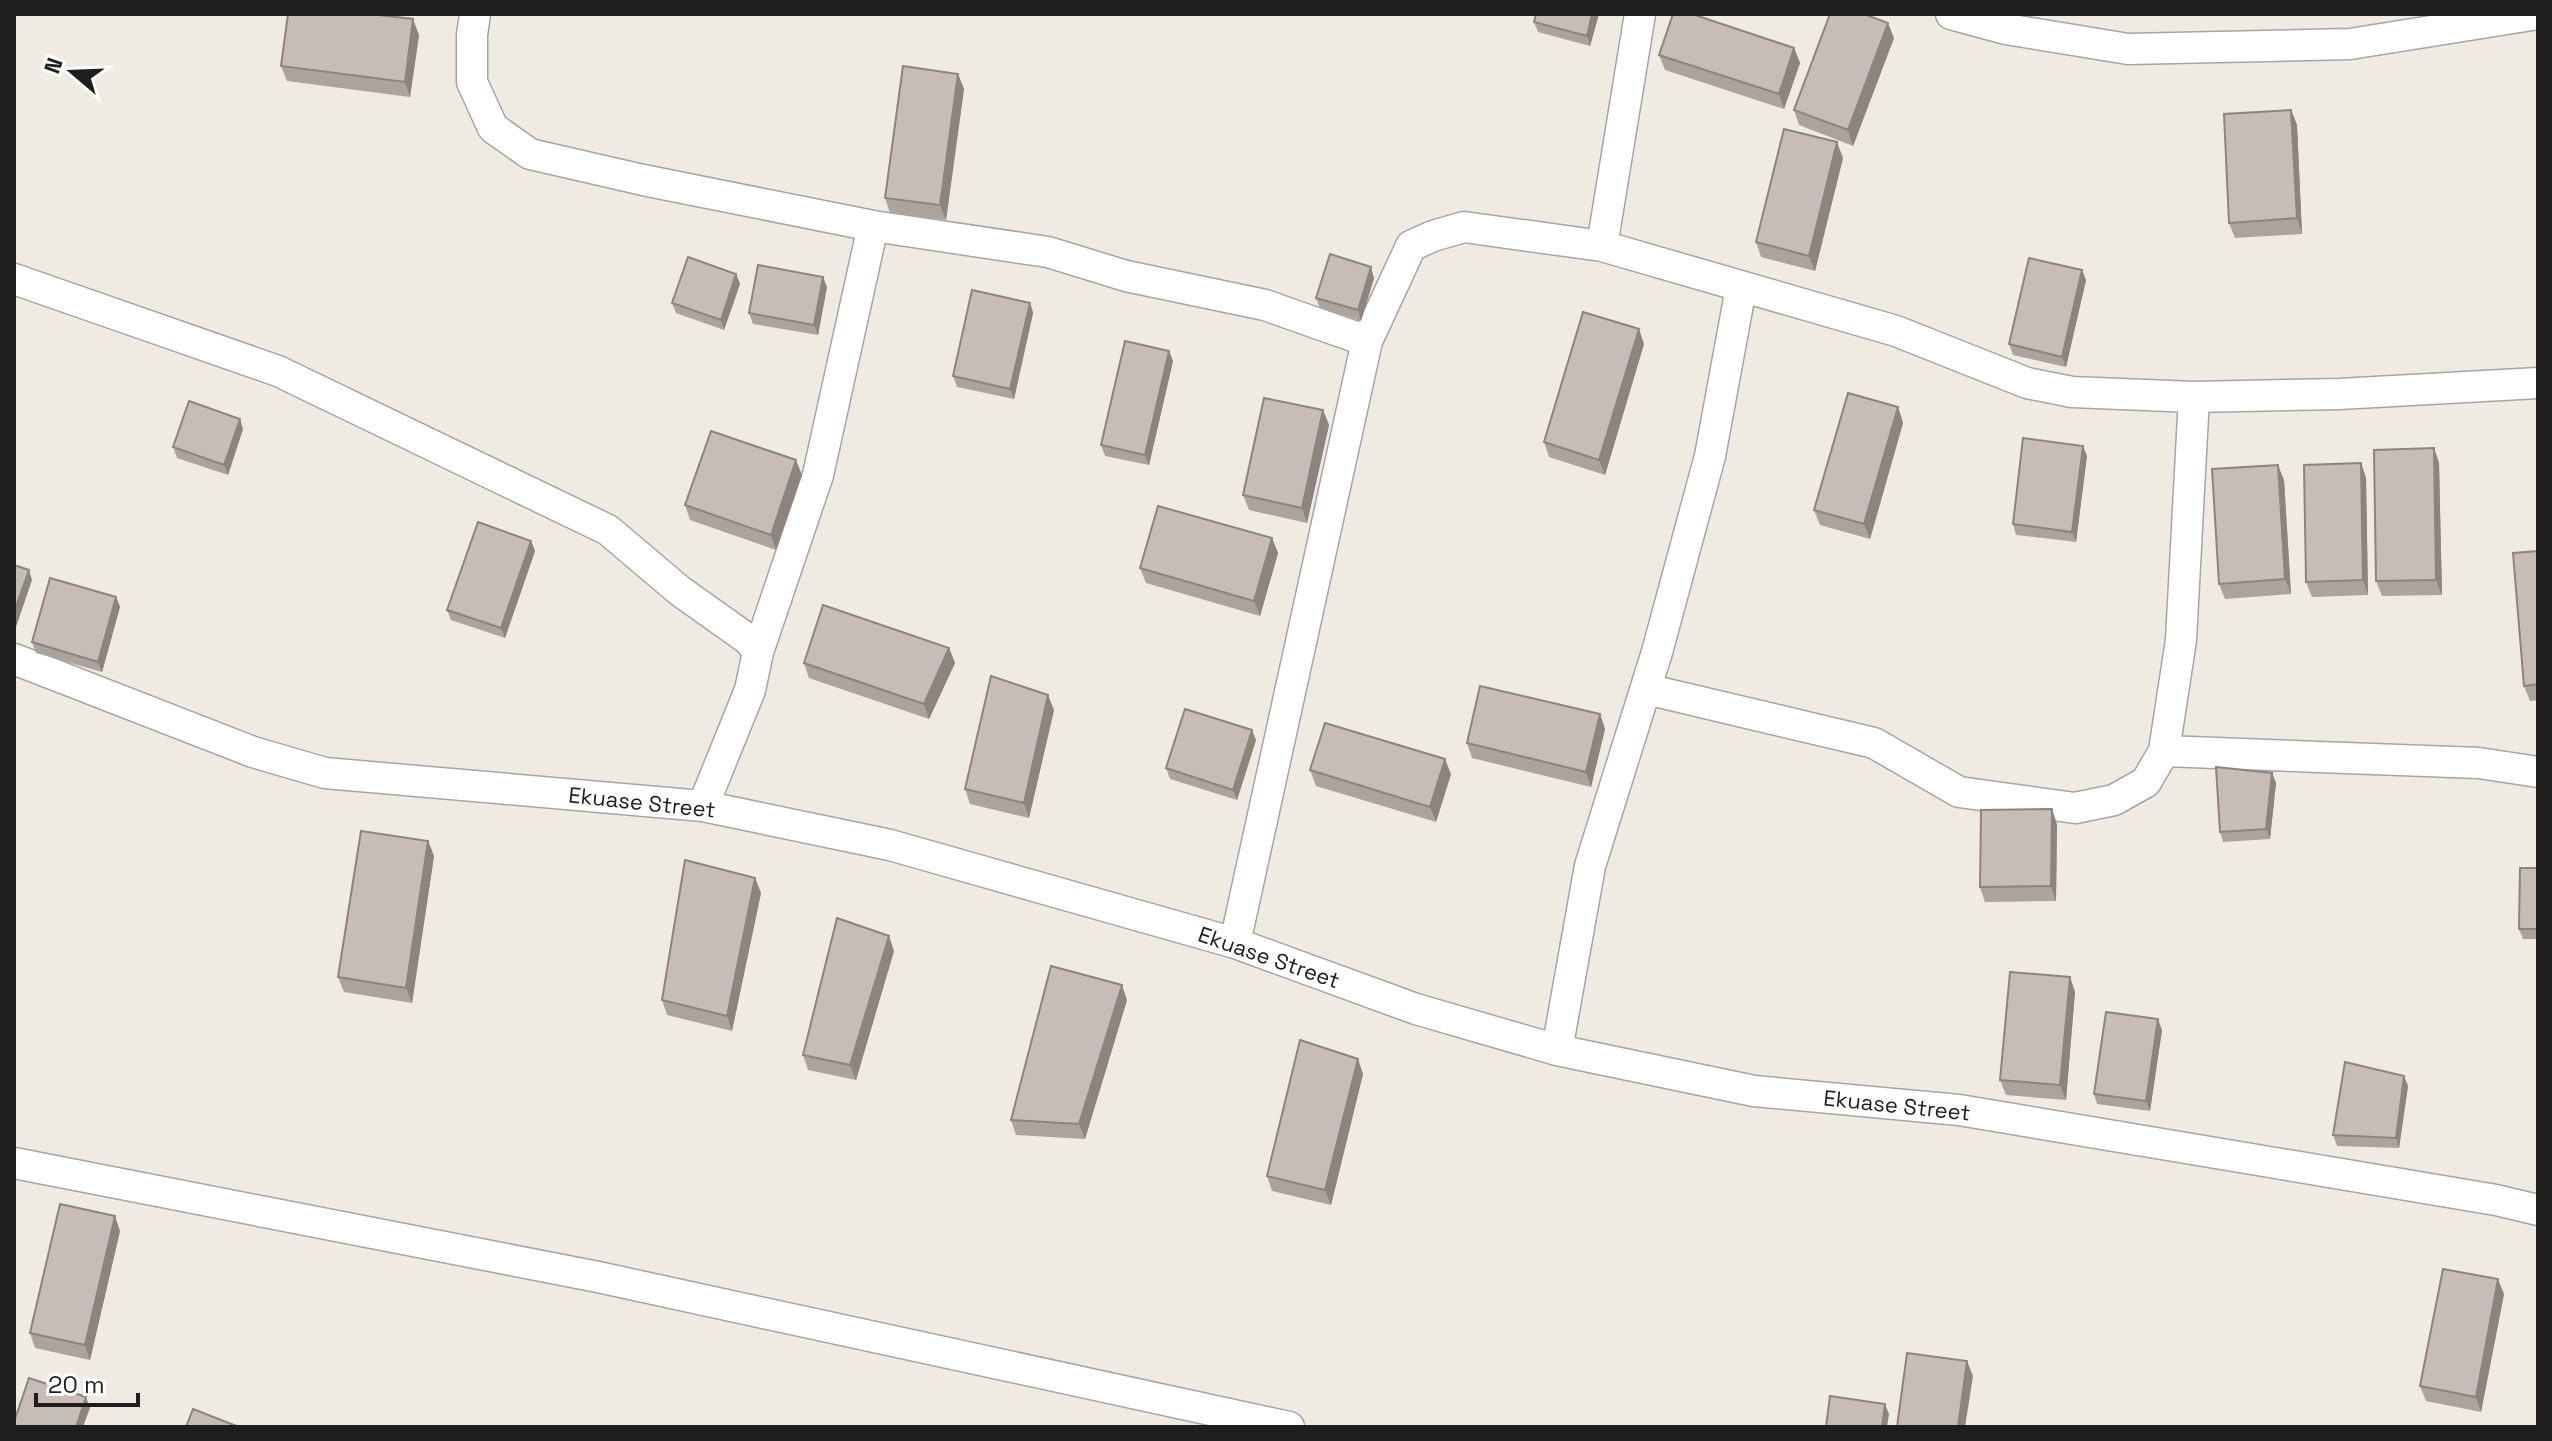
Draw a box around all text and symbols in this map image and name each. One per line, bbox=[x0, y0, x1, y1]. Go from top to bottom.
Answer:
north arrow bbox=[32, 32, 112, 112]
text: N bbox=[37, 54, 69, 77]
street label: Ekuase Street bbox=[567, 780, 717, 824]
street label: Ekuase Street bbox=[1195, 920, 1343, 994]
street label: Ekuase Street bbox=[1822, 1083, 1972, 1127]
scale bar bbox=[36, 1357, 138, 1407]
text: 20 m bbox=[48, 1369, 105, 1400]

